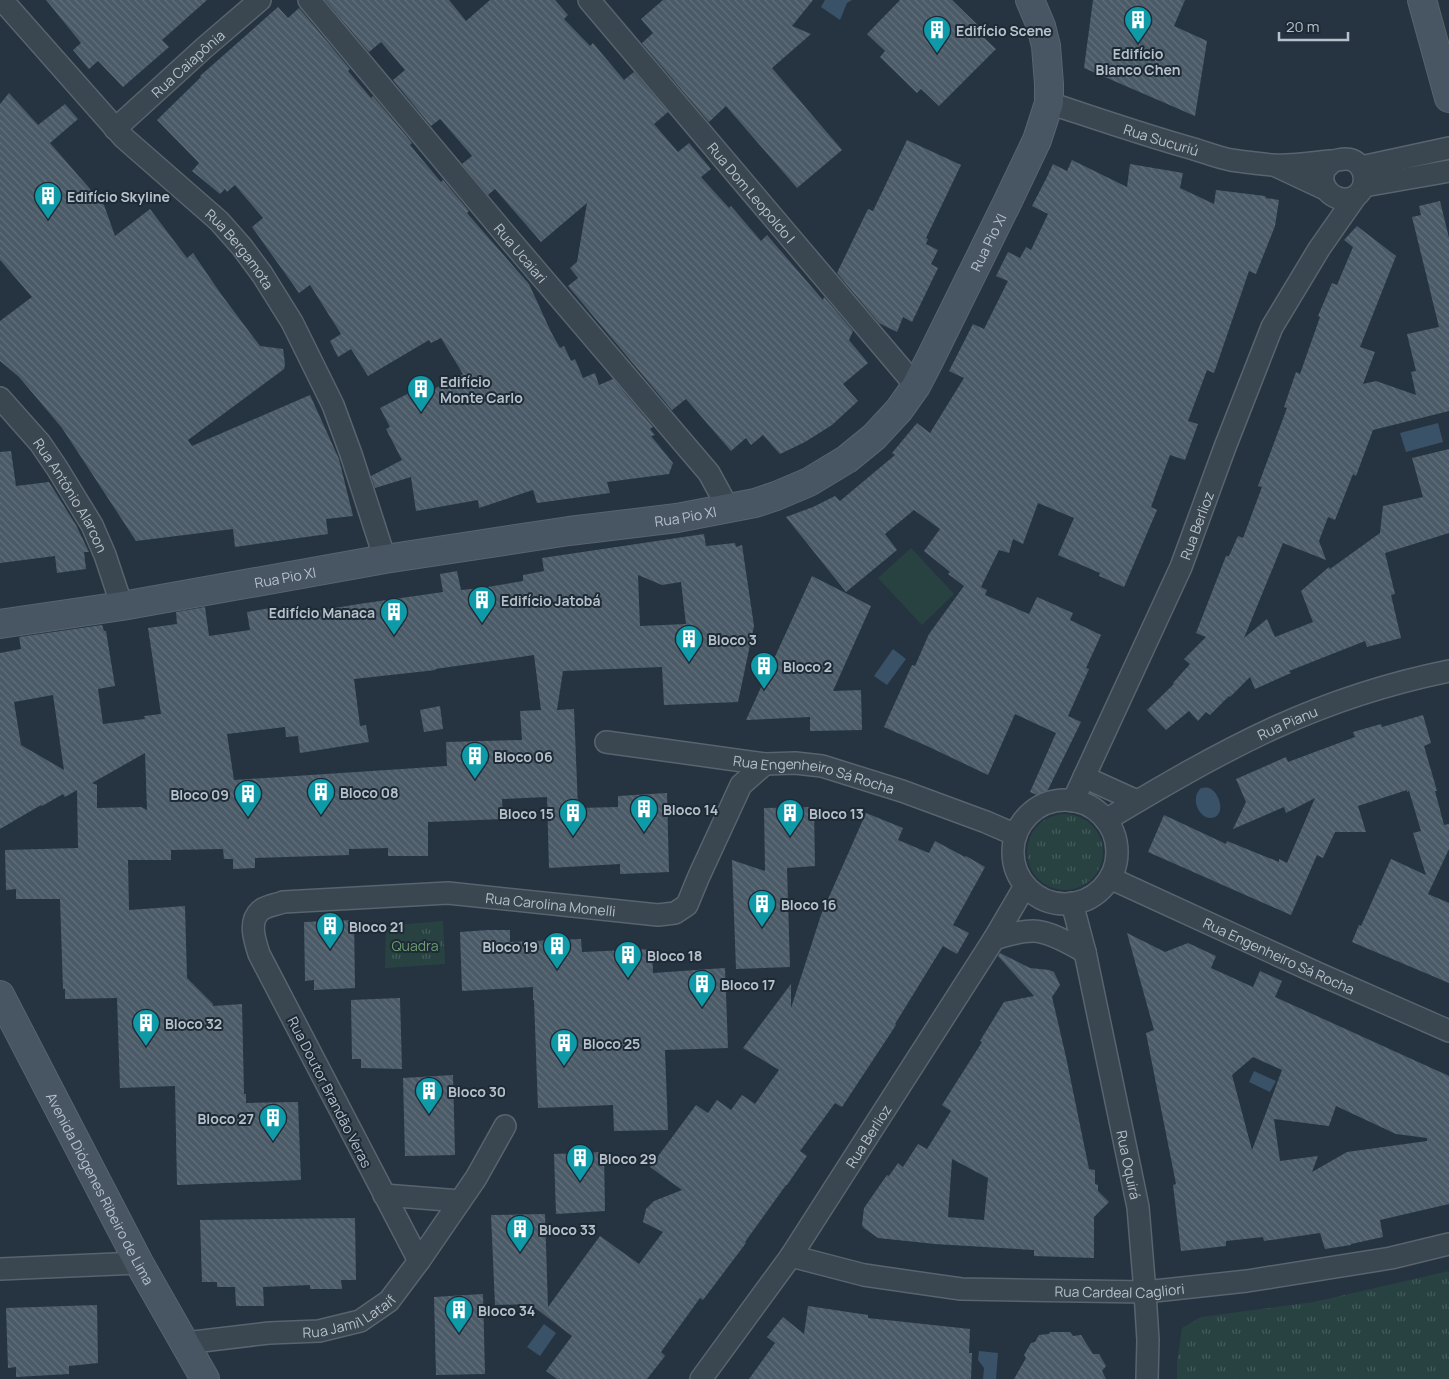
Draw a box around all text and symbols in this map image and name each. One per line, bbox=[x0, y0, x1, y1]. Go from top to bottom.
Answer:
building icon: Edifício Blanco Chen bbox=[1123, 5, 1153, 44]
scale bar bbox=[1279, 10, 1348, 42]
building icon: Edifício Scene bbox=[922, 15, 952, 54]
text: 20 m bbox=[1286, 16, 1319, 37]
place label: Edifício Scene bbox=[956, 21, 1052, 40]
street label: Rua Caiapônia bbox=[147, 25, 228, 101]
place label: Edifício Blanco Chen bbox=[1096, 44, 1180, 79]
street label: Rua Sucuriú bbox=[1121, 119, 1201, 159]
street label: Rua Dom Leopoldo I bbox=[704, 138, 800, 247]
building icon: Edifício Skyline bbox=[33, 181, 63, 220]
place label: Edifício Skyline bbox=[67, 187, 170, 206]
street label: Rua Bergamota bbox=[202, 204, 278, 292]
street label: Rua Pio XI bbox=[965, 210, 1010, 274]
street label: Rua Ucaiari bbox=[490, 219, 552, 287]
place label: Edifício Monte Carlo bbox=[440, 372, 523, 407]
building icon: Edifício Monte Carlo bbox=[406, 374, 436, 413]
street label: Rua Antônio Alarcon bbox=[30, 434, 112, 555]
street label: Rua Berlioz bbox=[1175, 489, 1217, 562]
street label: Rua Pio XI bbox=[653, 501, 718, 530]
street label: Rua Pio XI bbox=[253, 562, 317, 592]
building icon: Edifício Jatobá bbox=[467, 585, 497, 624]
place label: Edifício Jatobá bbox=[501, 591, 601, 610]
building icon: Edifício Manaca bbox=[379, 597, 409, 636]
place label: Edifício Manaca bbox=[269, 603, 375, 622]
building icon: Bloco 3 bbox=[674, 624, 704, 663]
place label: Bloco 3 bbox=[708, 630, 757, 649]
building icon: Bloco 2 bbox=[749, 651, 779, 690]
place label: Bloco 2 bbox=[783, 657, 832, 676]
street label: Rua Pianu bbox=[1254, 701, 1320, 744]
building icon: Bloco 06 bbox=[460, 741, 490, 780]
place label: Bloco 06 bbox=[494, 747, 553, 766]
street label: Rua Engenheiro Sá Rocha bbox=[732, 750, 897, 798]
building icon: Bloco 08 bbox=[306, 777, 336, 816]
building icon: Bloco 09 bbox=[233, 779, 263, 818]
place label: Bloco 08 bbox=[340, 783, 399, 802]
place label: Bloco 09 bbox=[170, 785, 229, 804]
building icon: Bloco 14 bbox=[629, 794, 659, 833]
building icon: Bloco 15 bbox=[558, 798, 588, 837]
building icon: Bloco 13 bbox=[775, 798, 805, 837]
place label: Bloco 14 bbox=[663, 800, 718, 819]
place label: Bloco 15 bbox=[499, 804, 554, 823]
place label: Bloco 13 bbox=[809, 804, 864, 823]
street label: Rua Carolina Monelli bbox=[485, 887, 617, 920]
building icon: Bloco 16 bbox=[747, 889, 777, 928]
place label: Bloco 16 bbox=[781, 895, 837, 914]
building icon: Bloco 21 bbox=[315, 911, 345, 950]
street label: Rua Engenheiro Sá Rocha bbox=[1200, 913, 1358, 998]
place label: Bloco 21 bbox=[349, 917, 404, 936]
building icon: Bloco 19 bbox=[542, 931, 572, 970]
park label: Quadra bbox=[391, 936, 439, 955]
place label: Bloco 19 bbox=[482, 937, 538, 956]
building icon: Bloco 18 bbox=[613, 940, 643, 979]
place label: Bloco 18 bbox=[647, 946, 702, 965]
building icon: Bloco 17 bbox=[687, 969, 717, 1008]
place label: Bloco 17 bbox=[721, 975, 775, 994]
building icon: Bloco 32 bbox=[131, 1008, 161, 1047]
street label: Rua Doutor Brandão Veras bbox=[284, 1013, 376, 1171]
place label: Bloco 32 bbox=[165, 1014, 222, 1033]
building icon: Bloco 25 bbox=[549, 1028, 579, 1067]
place label: Bloco 25 bbox=[583, 1034, 640, 1053]
building icon: Bloco 30 bbox=[414, 1076, 444, 1115]
place label: Bloco 30 bbox=[448, 1082, 506, 1101]
street label: Avenida Diógenes Ribeiro de Lima bbox=[42, 1089, 159, 1288]
street label: Rua Berlioz bbox=[841, 1101, 895, 1171]
building icon: Bloco 27 bbox=[258, 1103, 288, 1142]
place label: Bloco 27 bbox=[197, 1109, 254, 1128]
street label: Rua Oquirá bbox=[1113, 1128, 1146, 1201]
building icon: Bloco 29 bbox=[565, 1143, 595, 1182]
place label: Bloco 29 bbox=[599, 1149, 657, 1168]
building icon: Bloco 33 bbox=[505, 1214, 535, 1253]
place label: Bloco 33 bbox=[539, 1220, 596, 1239]
street label: Rua Cardeal Cagliori bbox=[1054, 1278, 1185, 1302]
street label: Rua Jamil Lataif bbox=[302, 1291, 400, 1341]
building icon: Bloco 34 bbox=[444, 1295, 474, 1334]
place label: Bloco 34 bbox=[478, 1301, 535, 1320]

